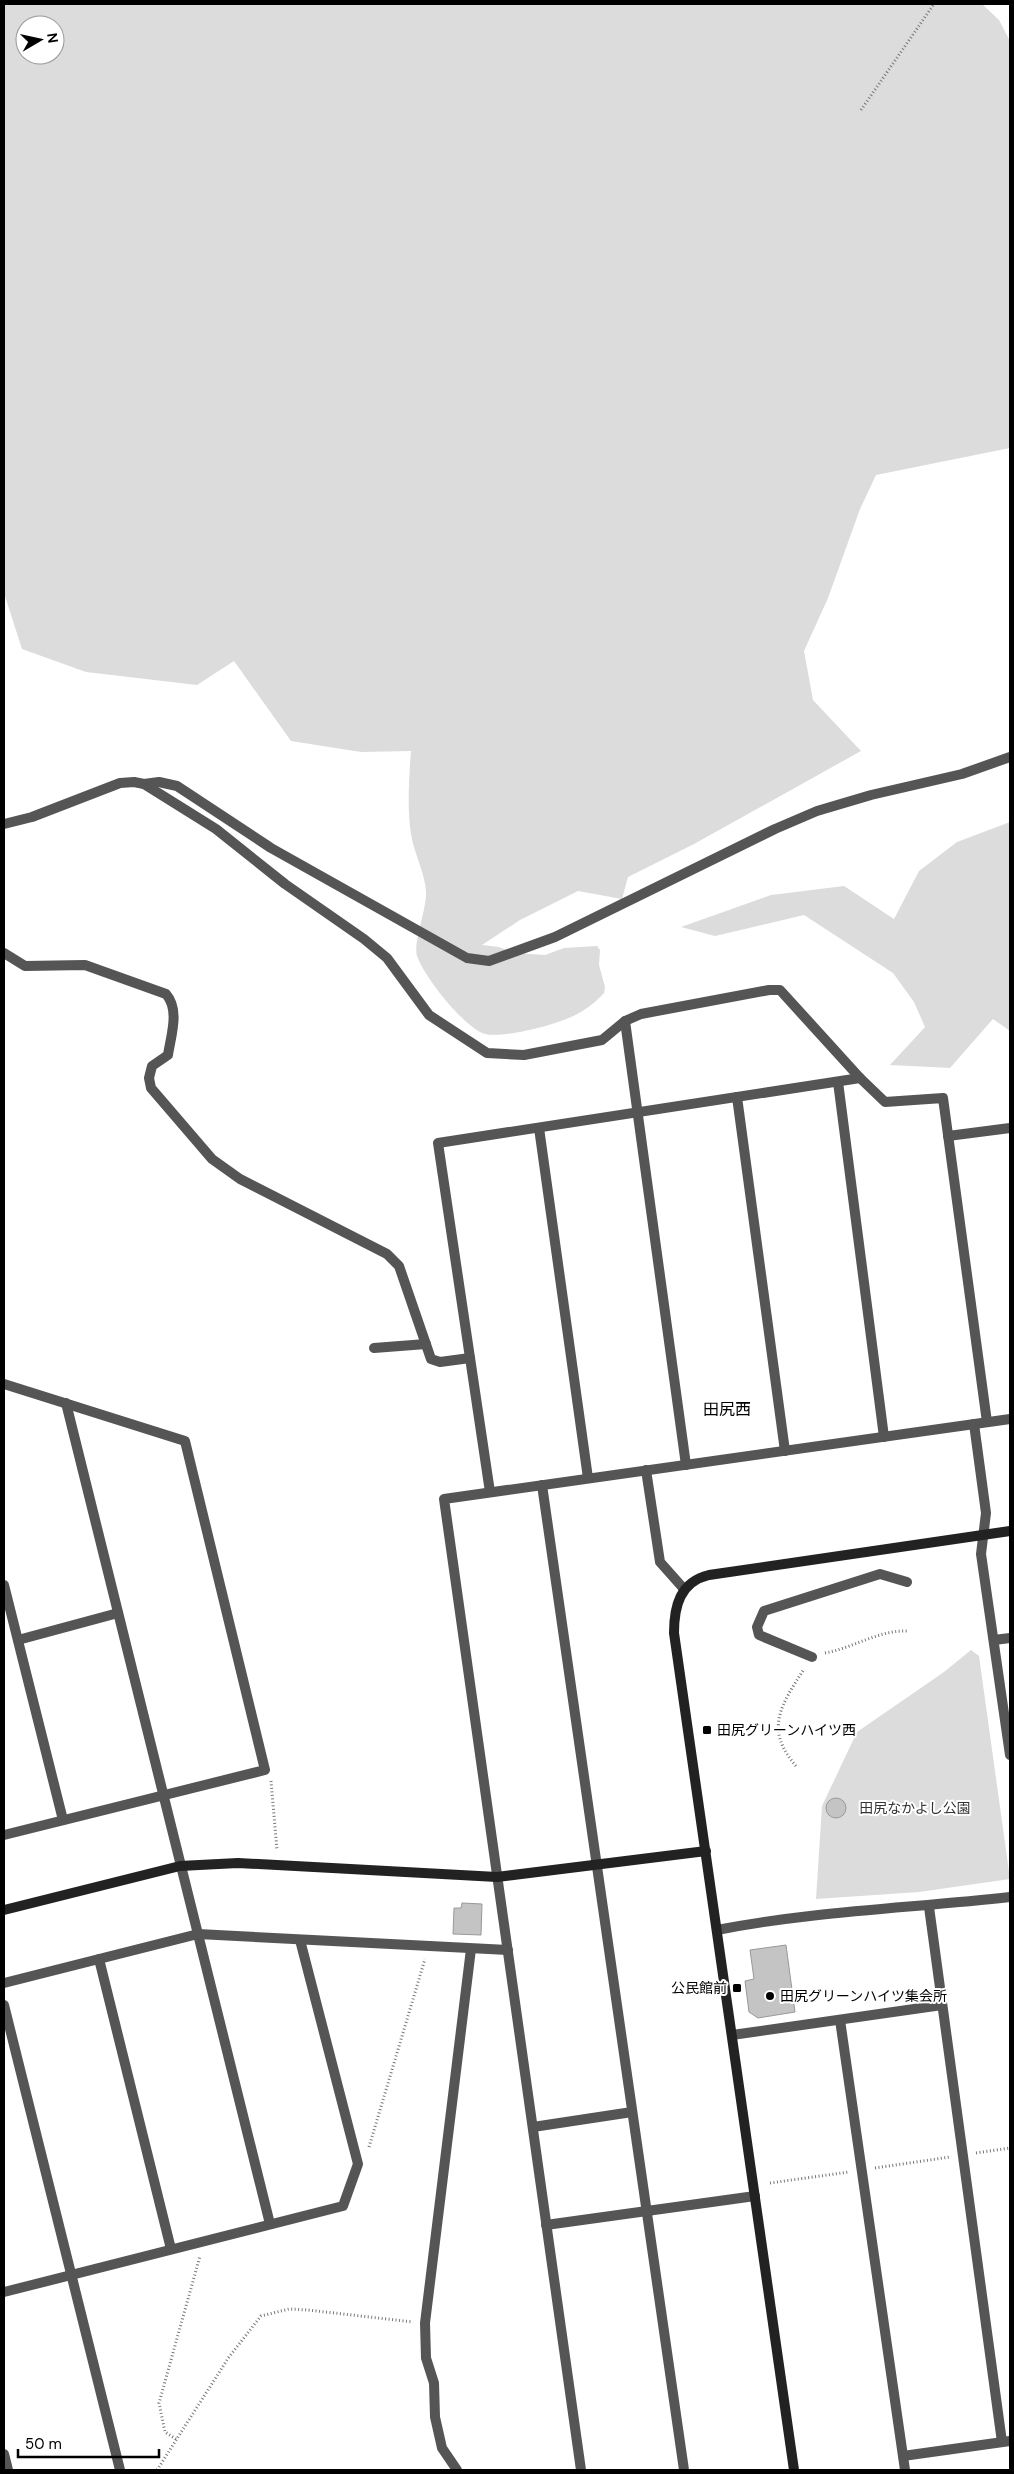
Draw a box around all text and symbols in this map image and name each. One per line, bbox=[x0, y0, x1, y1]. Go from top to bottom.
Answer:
north arrow bbox=[15, 15, 65, 65]
text: N bbox=[43, 32, 63, 44]
district label: 田尻西 bbox=[703, 1399, 751, 1420]
place label: 田尻グリーンハイツ西 bbox=[717, 1721, 856, 1739]
marker: 田尻グリーンハイツ西 bbox=[701, 1724, 713, 1736]
park label: 田尻なかよし公園 bbox=[859, 1799, 971, 1817]
place label: 公民館前 bbox=[671, 1979, 727, 1997]
marker: 公民館前 bbox=[731, 1982, 743, 1994]
place label: 田尻グリーンハイツ集会所 bbox=[780, 1987, 947, 2005]
marker: 田尻グリーンハイツ集会所 bbox=[764, 1990, 776, 2002]
scale bar bbox=[18, 2426, 159, 2458]
text: 50 m bbox=[25, 2434, 62, 2454]

